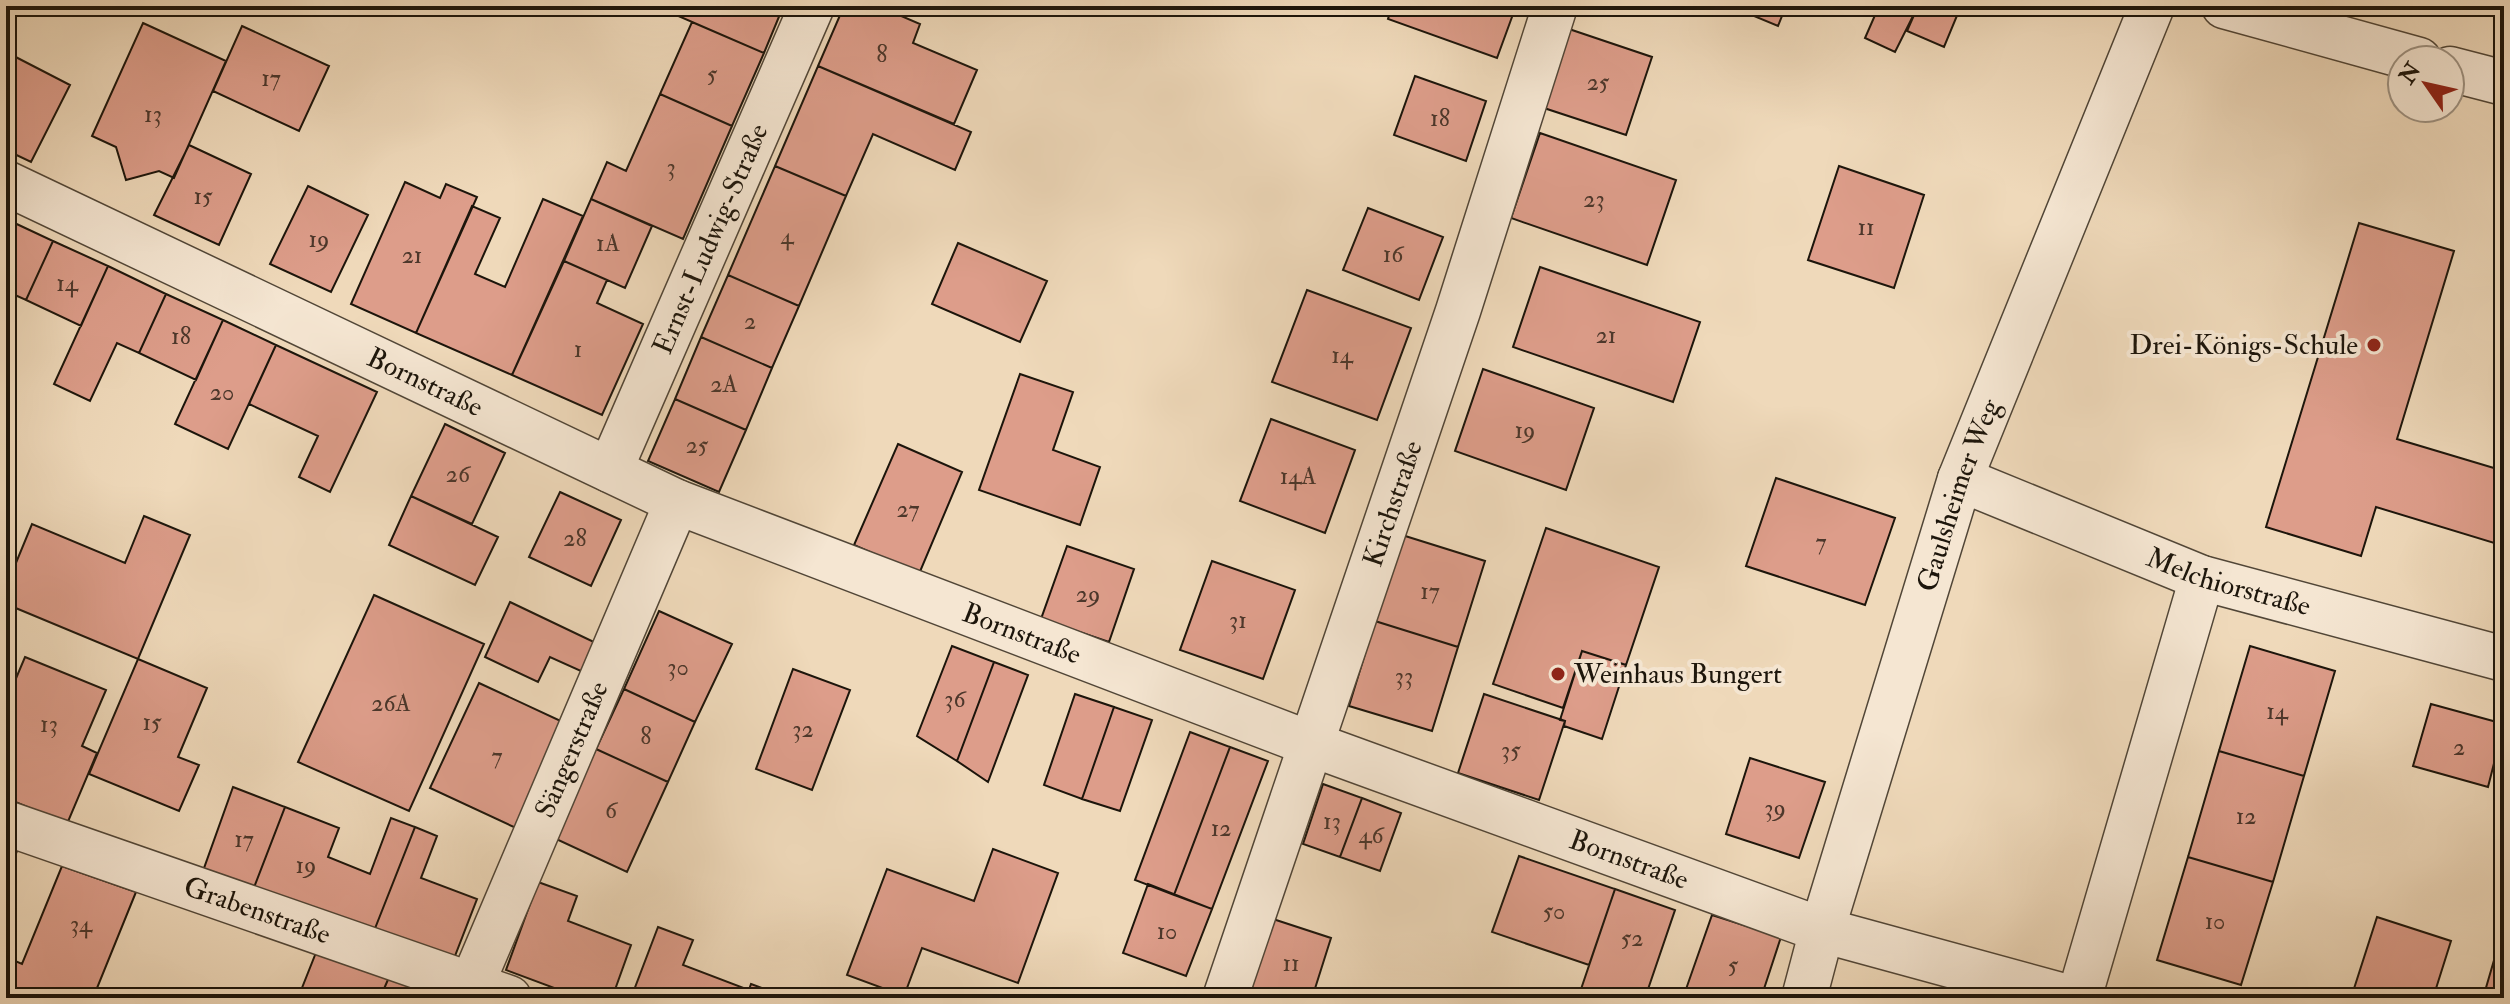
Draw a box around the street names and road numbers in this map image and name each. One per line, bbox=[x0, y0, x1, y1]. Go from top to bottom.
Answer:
street label: Ernst-Ludwig-Straße bbox=[645, 118, 776, 360]
street label: Bornstraße bbox=[361, 340, 489, 425]
street label: Gaulsheimer Weg bbox=[1909, 393, 2009, 596]
street label: Kirchstraße bbox=[1355, 436, 1430, 571]
street label: Melchiorstraße bbox=[2141, 540, 2315, 624]
street label: Bornstraße bbox=[958, 595, 1086, 672]
street label: Sängerstraße bbox=[527, 676, 616, 823]
street label: Bornstraße bbox=[1565, 822, 1694, 898]
street label: Grabenstraße bbox=[179, 869, 335, 952]

